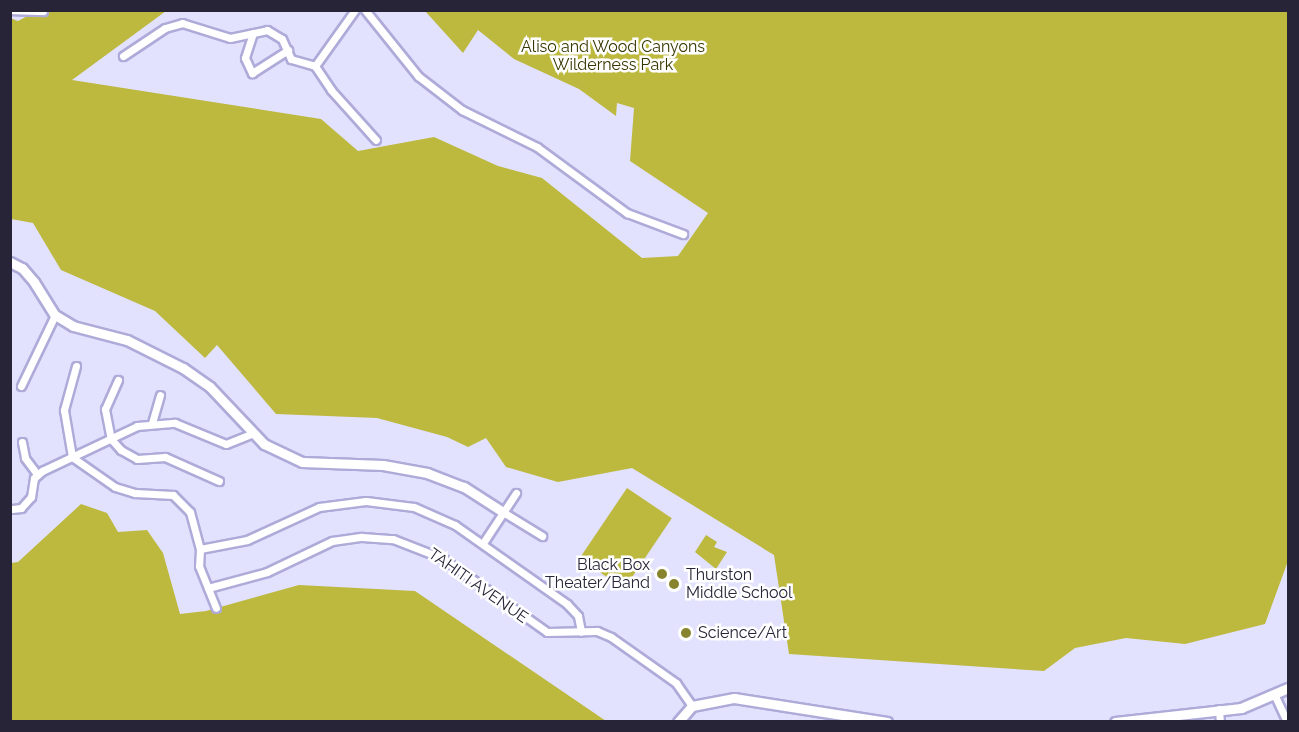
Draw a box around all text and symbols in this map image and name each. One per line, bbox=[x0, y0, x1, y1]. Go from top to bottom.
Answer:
park label: Aliso and Wood Canyons Wilderness Park bbox=[521, 37, 705, 75]
street label: TAHITI AVENUE bbox=[424, 544, 532, 628]
place label: Black Box Theater/Band bbox=[545, 555, 650, 593]
place label: Thurston Middle School bbox=[686, 565, 792, 603]
marker: Black Box Theater/Band bbox=[655, 567, 669, 581]
marker: Thurston Middle School bbox=[667, 577, 681, 591]
place label: Science/Art bbox=[698, 623, 787, 643]
marker: Science/Art bbox=[679, 626, 693, 640]

